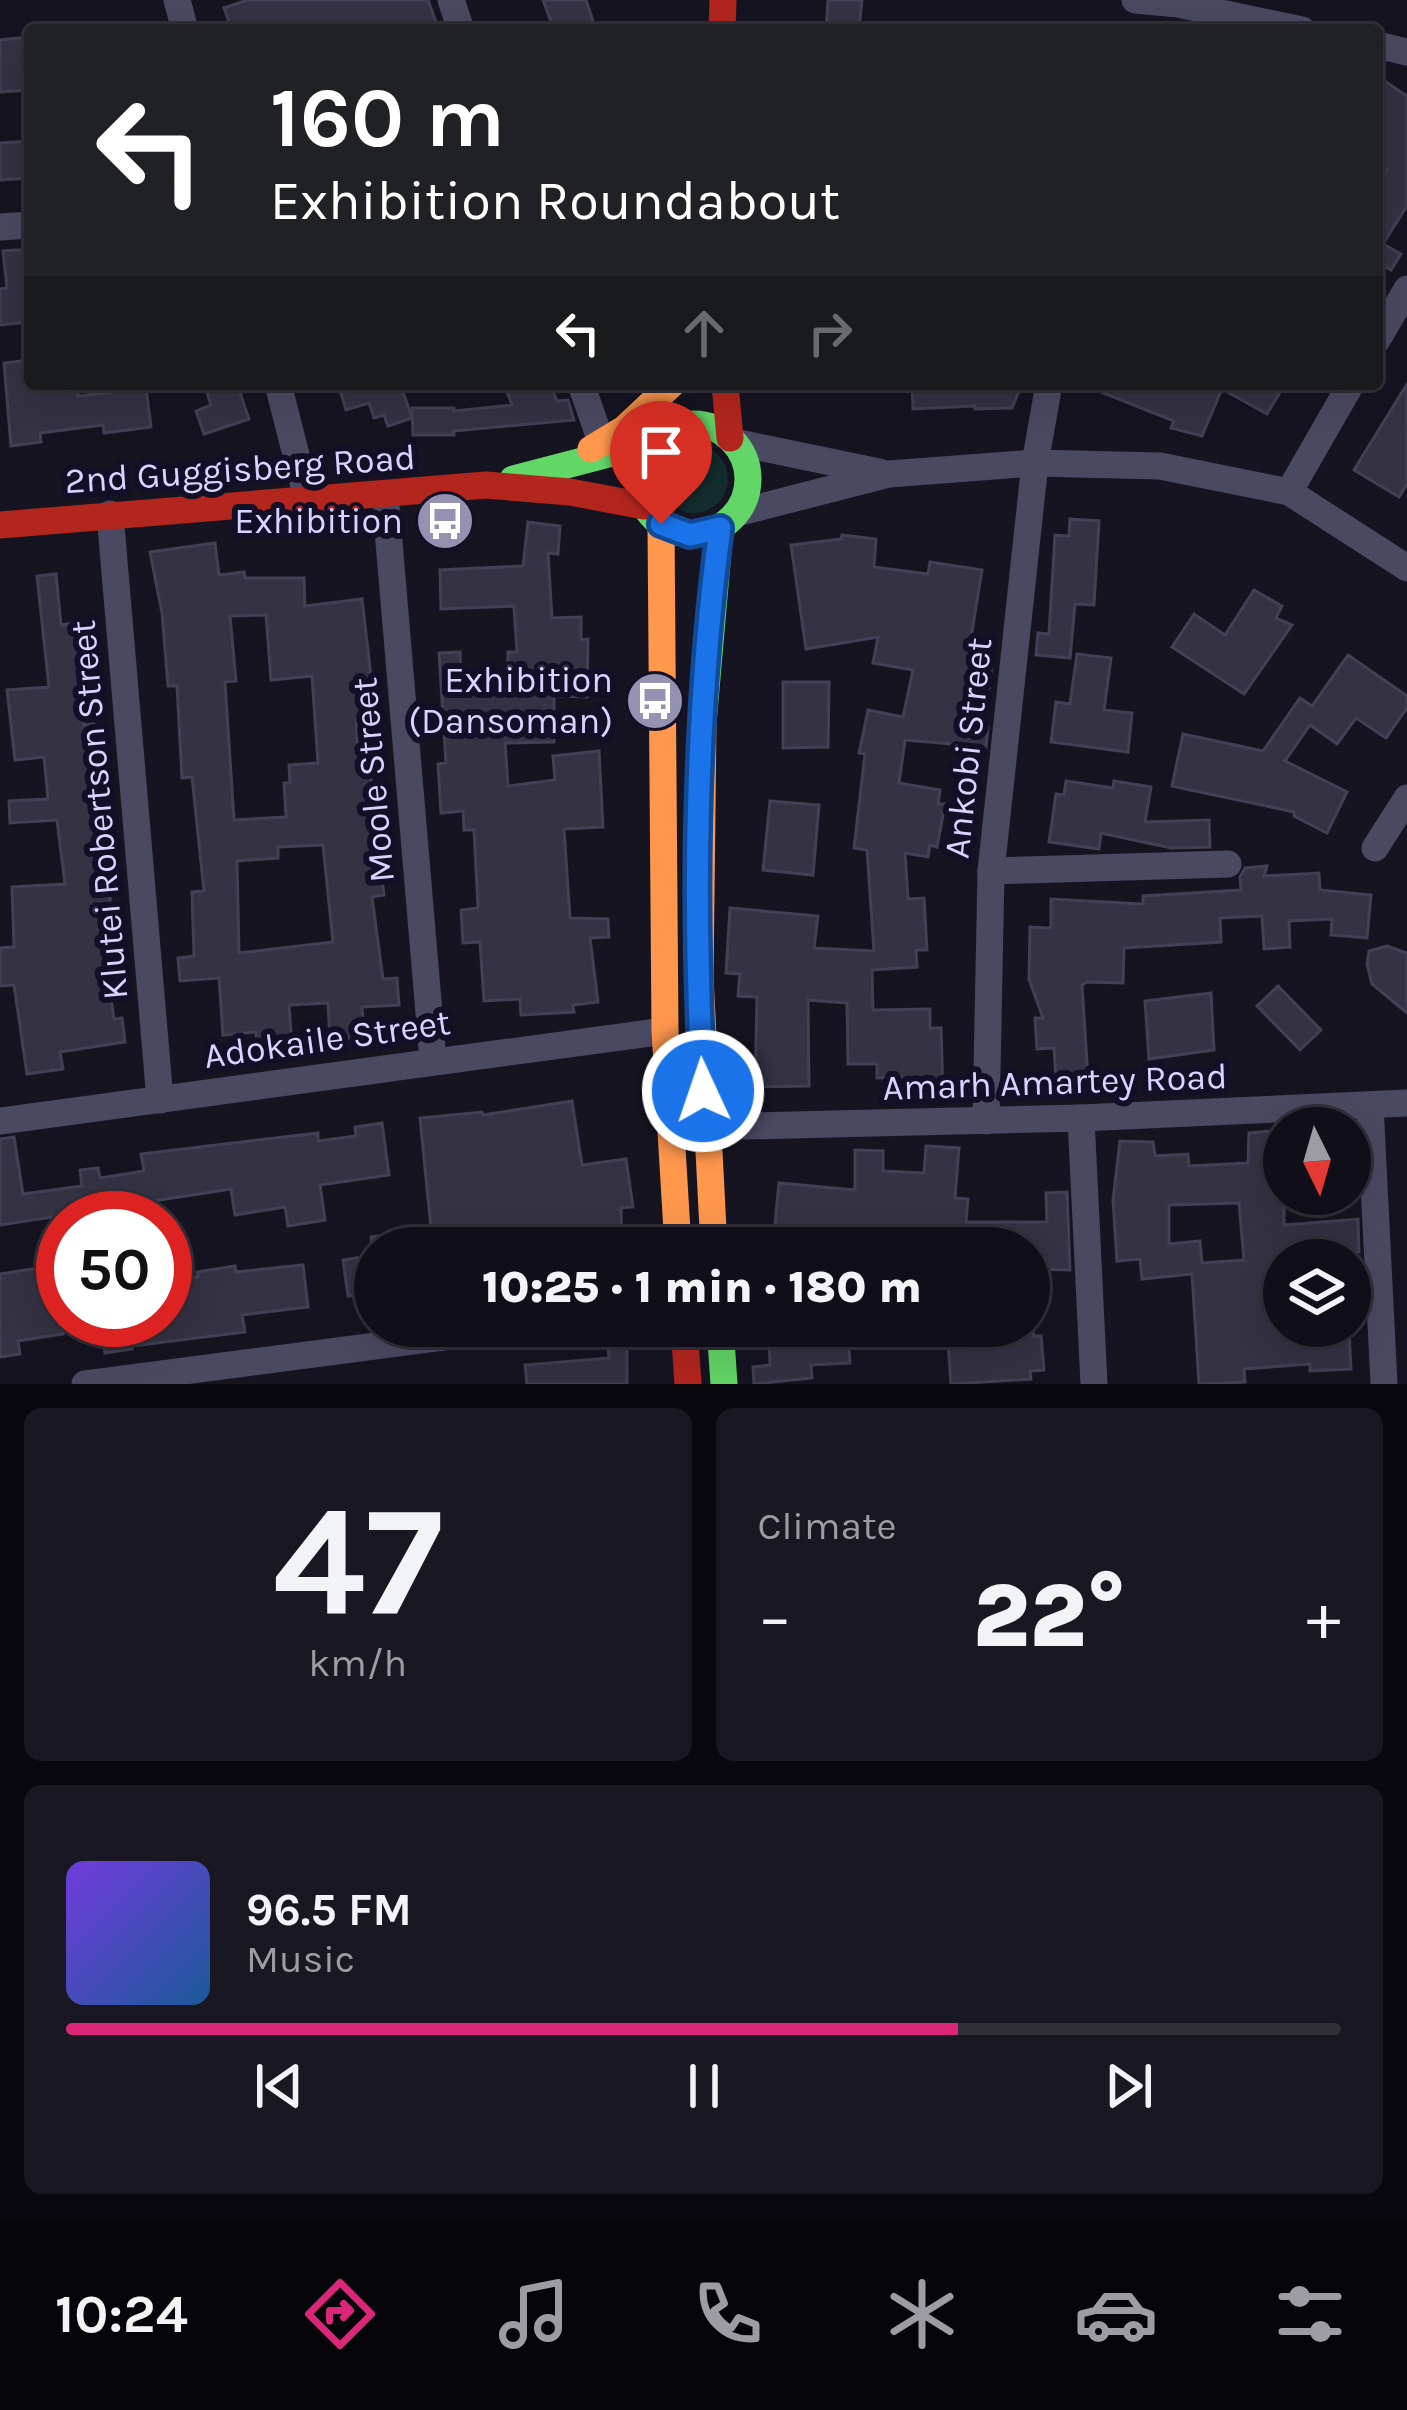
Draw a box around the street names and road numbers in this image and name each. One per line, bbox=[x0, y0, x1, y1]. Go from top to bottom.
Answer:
street label: 2nd Guggisberg Road bbox=[63, 436, 417, 502]
street label: Klutei Robertson Street bbox=[61, 618, 137, 1002]
street label: Ankobi Street bbox=[936, 636, 1000, 860]
street label: Moole Street bbox=[343, 676, 403, 884]
street label: Adokaile Street bbox=[201, 1001, 453, 1077]
street label: Amarh Amartey Road bbox=[882, 1055, 1228, 1109]

